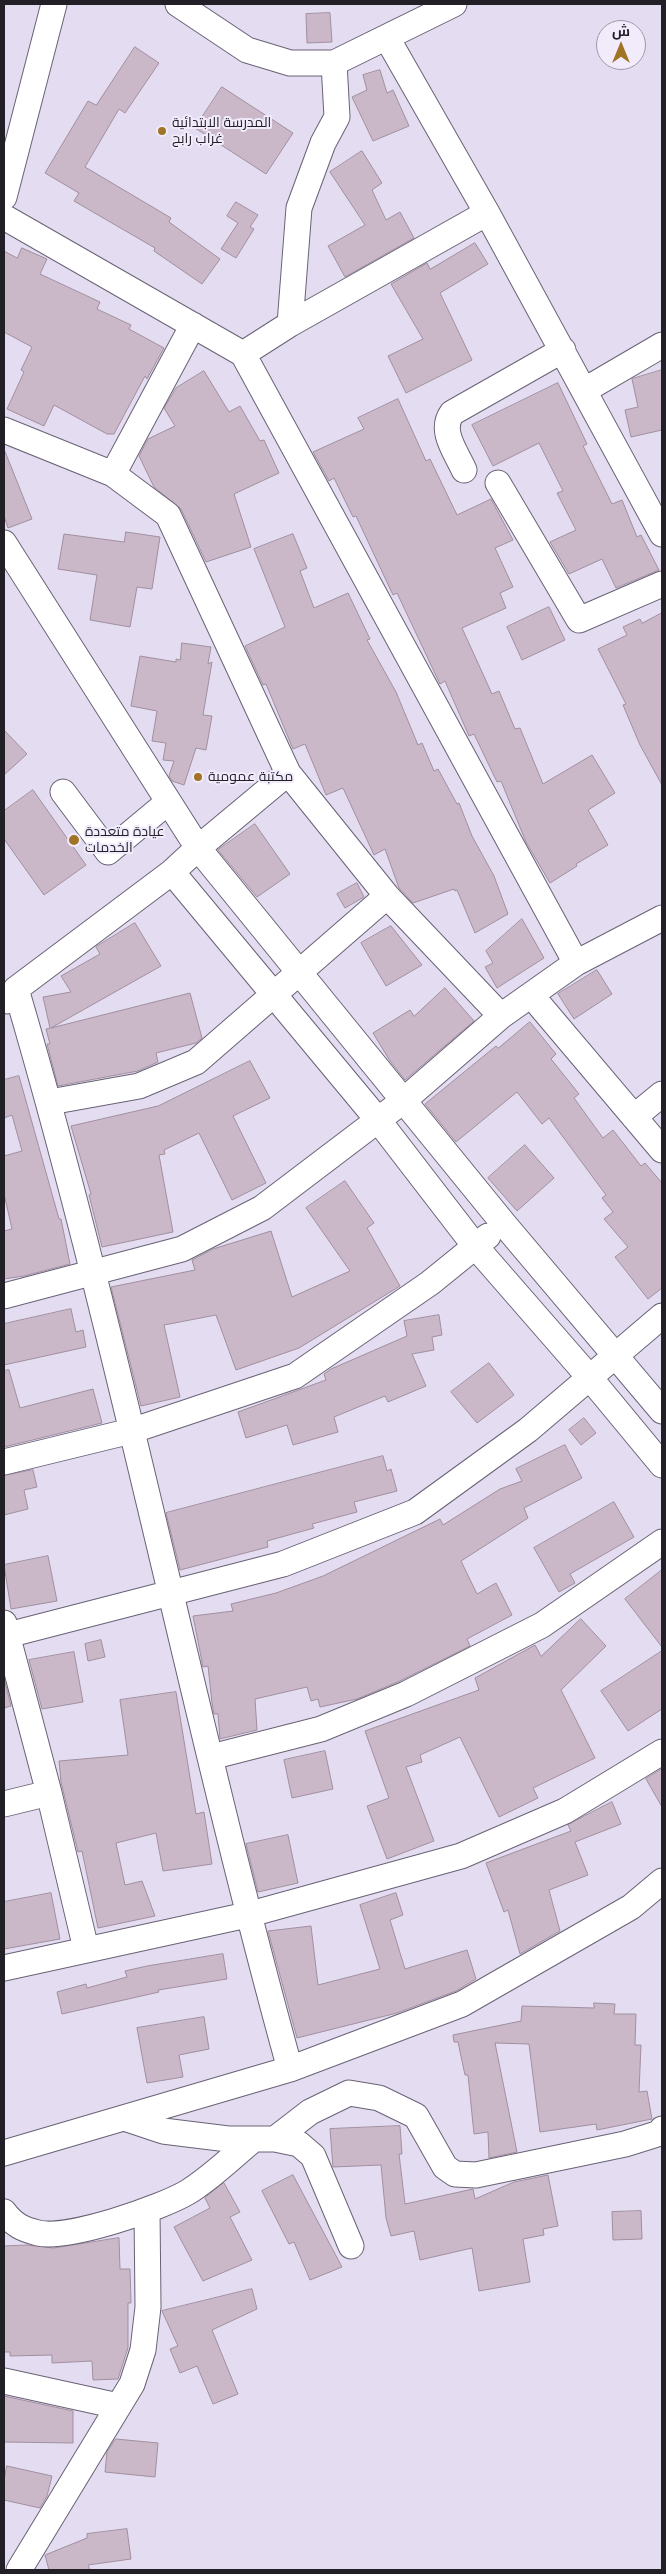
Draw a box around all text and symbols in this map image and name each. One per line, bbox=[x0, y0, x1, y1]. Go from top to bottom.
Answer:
north arrow bbox=[596, 20, 646, 70]
text: ش bbox=[612, 21, 630, 40]
place label: المدرسة الابتدائية غراب رابح bbox=[172, 115, 271, 148]
marker: المدرسة الابتدائية غراب رابح bbox=[156, 125, 168, 137]
place label: مكتبة عمومية bbox=[208, 769, 293, 785]
marker: مكتبة عمومية bbox=[192, 771, 204, 783]
place label: عيادة متعددة الخدمات bbox=[85, 824, 165, 856]
marker: عيادة متعددة الخدمات bbox=[67, 833, 81, 847]

